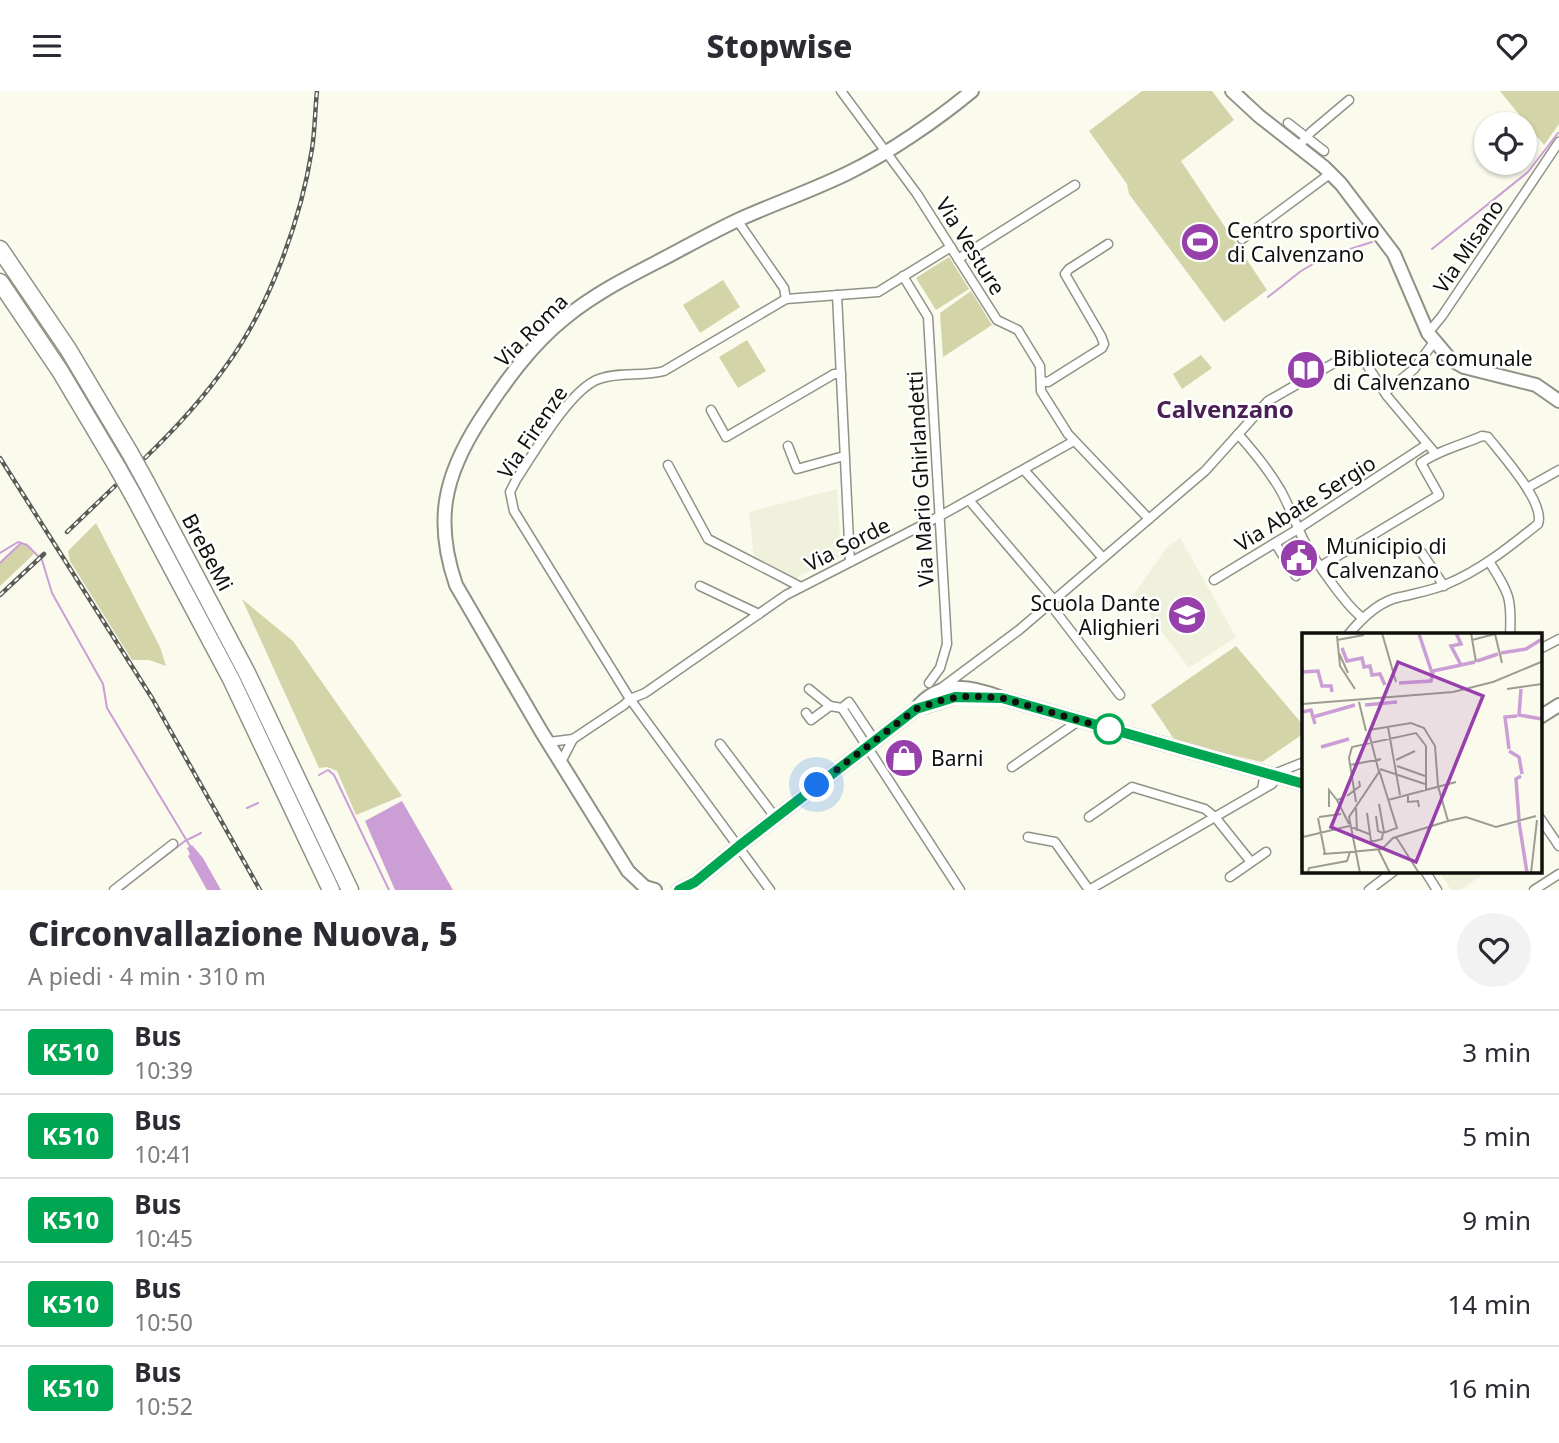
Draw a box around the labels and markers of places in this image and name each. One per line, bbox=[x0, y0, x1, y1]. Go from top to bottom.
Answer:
place label: Centro sportivo di Calvenzano bbox=[1227, 216, 1380, 268]
sports icon: Centro sportivo di Calvenzano bbox=[1179, 221, 1221, 263]
place label: Biblioteca comunale di Calvenzano bbox=[1333, 344, 1533, 396]
library icon: Biblioteca comunale di Calvenzano bbox=[1285, 349, 1327, 391]
place label: Municipio di Calvenzano bbox=[1326, 532, 1447, 584]
public building icon: Municipio di Calvenzano bbox=[1278, 537, 1320, 579]
place label: Scuola Dante Alighieri bbox=[1031, 589, 1160, 641]
school or university icon: Scuola Dante Alighieri bbox=[1166, 594, 1208, 636]
unlabelled marker bbox=[1094, 714, 1124, 744]
shop icon: Barni bbox=[883, 737, 925, 779]
place label: Barni bbox=[931, 744, 984, 772]

